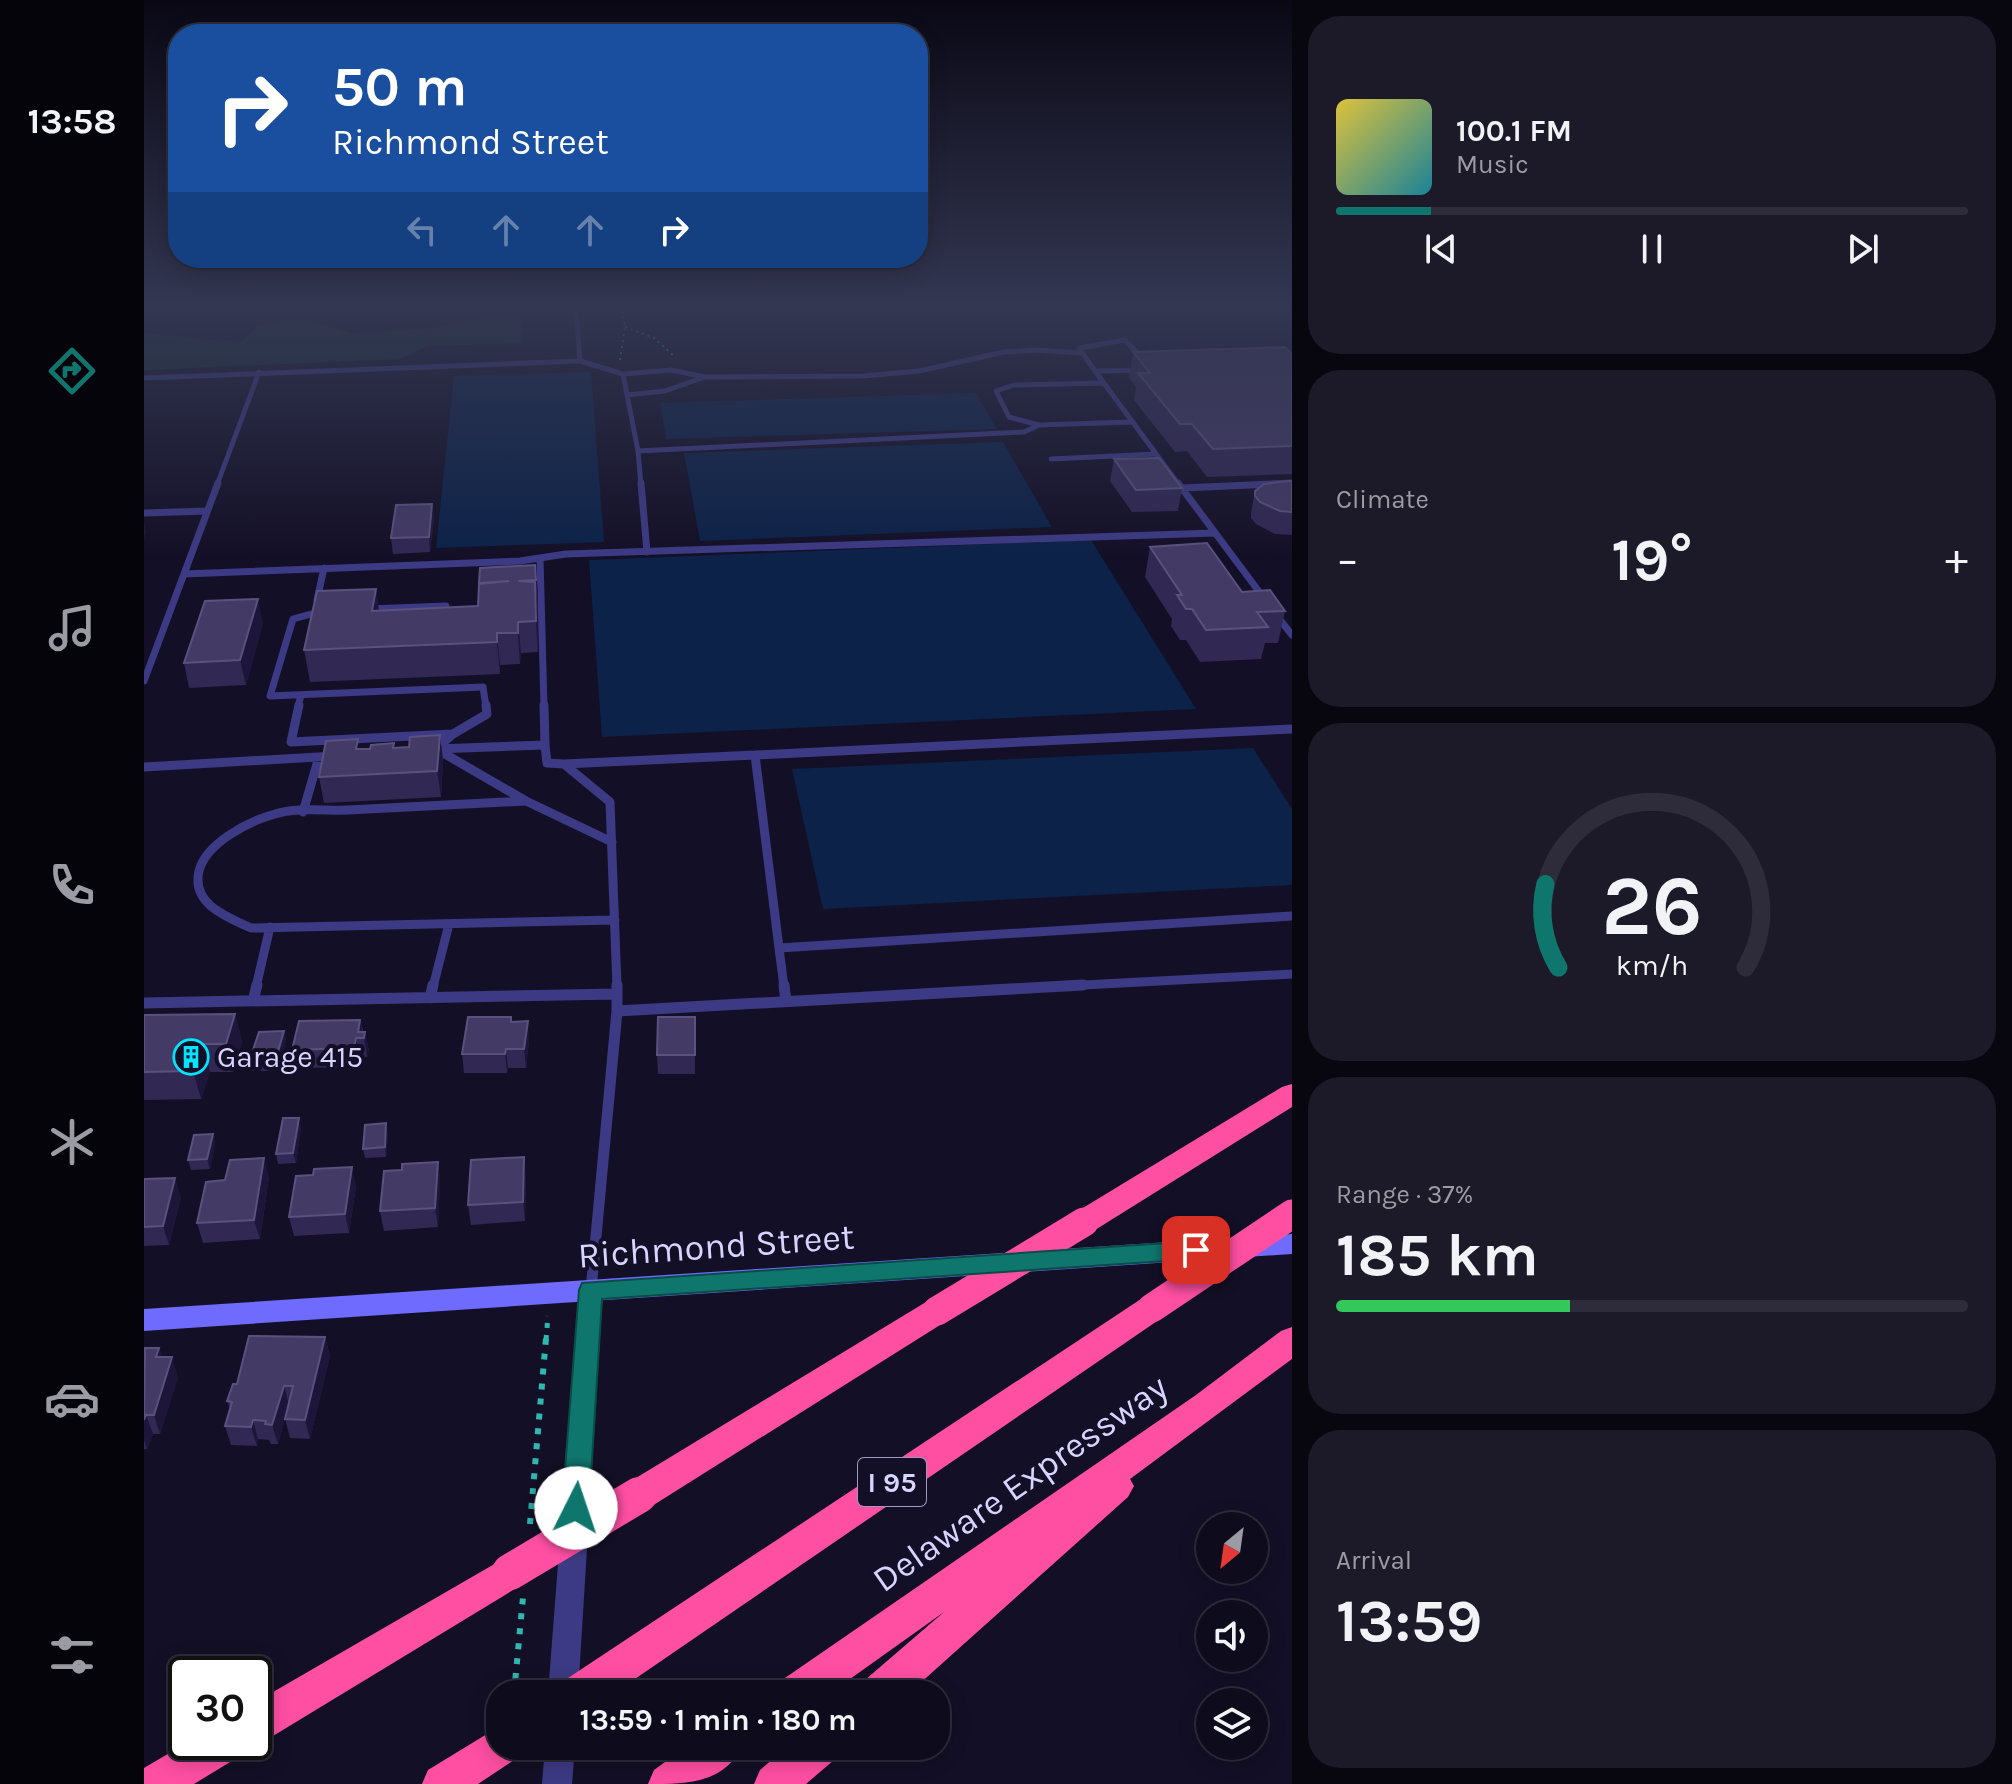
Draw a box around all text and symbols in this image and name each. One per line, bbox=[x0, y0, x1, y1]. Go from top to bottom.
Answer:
text: 50 m bbox=[332, 54, 467, 119]
icon: right bbox=[200, 56, 304, 160]
text: 13:58 bbox=[27, 100, 117, 142]
text: 100.1 FM bbox=[1456, 113, 1572, 149]
text: Richmond Street bbox=[332, 121, 609, 163]
text: Music bbox=[1456, 149, 1529, 180]
icon: left bbox=[400, 208, 444, 252]
icon: ahead bbox=[484, 208, 528, 252]
icon: ahead bbox=[568, 208, 612, 252]
icon: right bbox=[652, 208, 696, 252]
icon: previous bbox=[1419, 227, 1463, 271]
icon: pause bbox=[1630, 227, 1674, 271]
icon: next bbox=[1841, 227, 1885, 271]
icon: directions bbox=[44, 343, 100, 399]
text: Climate bbox=[1336, 484, 1429, 515]
text: 19° bbox=[1611, 525, 1693, 595]
text: − bbox=[1336, 534, 1359, 585]
text: + bbox=[1945, 534, 1968, 585]
icon: music bbox=[44, 600, 100, 656]
icon: phone bbox=[44, 857, 100, 913]
text: 26 bbox=[1602, 858, 1702, 955]
text: km/h bbox=[1616, 949, 1688, 982]
building icon: Garage 415 bbox=[172, 1038, 210, 1076]
place label: Garage 415 bbox=[217, 1039, 363, 1075]
icon: climate bbox=[44, 1114, 100, 1170]
text: Range · 37% bbox=[1336, 1179, 1473, 1210]
street label: Richmond Street bbox=[576, 1215, 856, 1277]
pin bbox=[1162, 1216, 1230, 1284]
text: 185 km bbox=[1336, 1220, 1539, 1290]
icon: arrive bbox=[1174, 1228, 1218, 1272]
street label: Delaware Expressway bbox=[865, 1365, 1175, 1601]
icon: car bbox=[44, 1371, 100, 1427]
road number: I 95 bbox=[858, 1458, 926, 1506]
position arrow bbox=[534, 1466, 618, 1550]
north arrow bbox=[1196, 1512, 1268, 1584]
map controls bbox=[1196, 1512, 1268, 1760]
text: Arrival bbox=[1336, 1545, 1412, 1576]
text: 13:59 bbox=[1336, 1586, 1482, 1656]
button: sound bbox=[1196, 1600, 1268, 1672]
icon: filters bbox=[44, 1627, 100, 1683]
speed limit sign: 30 bbox=[168, 1656, 272, 1760]
button: layers bbox=[1196, 1688, 1268, 1760]
text: 13:59 · 1 min · 180 m bbox=[580, 1702, 856, 1738]

